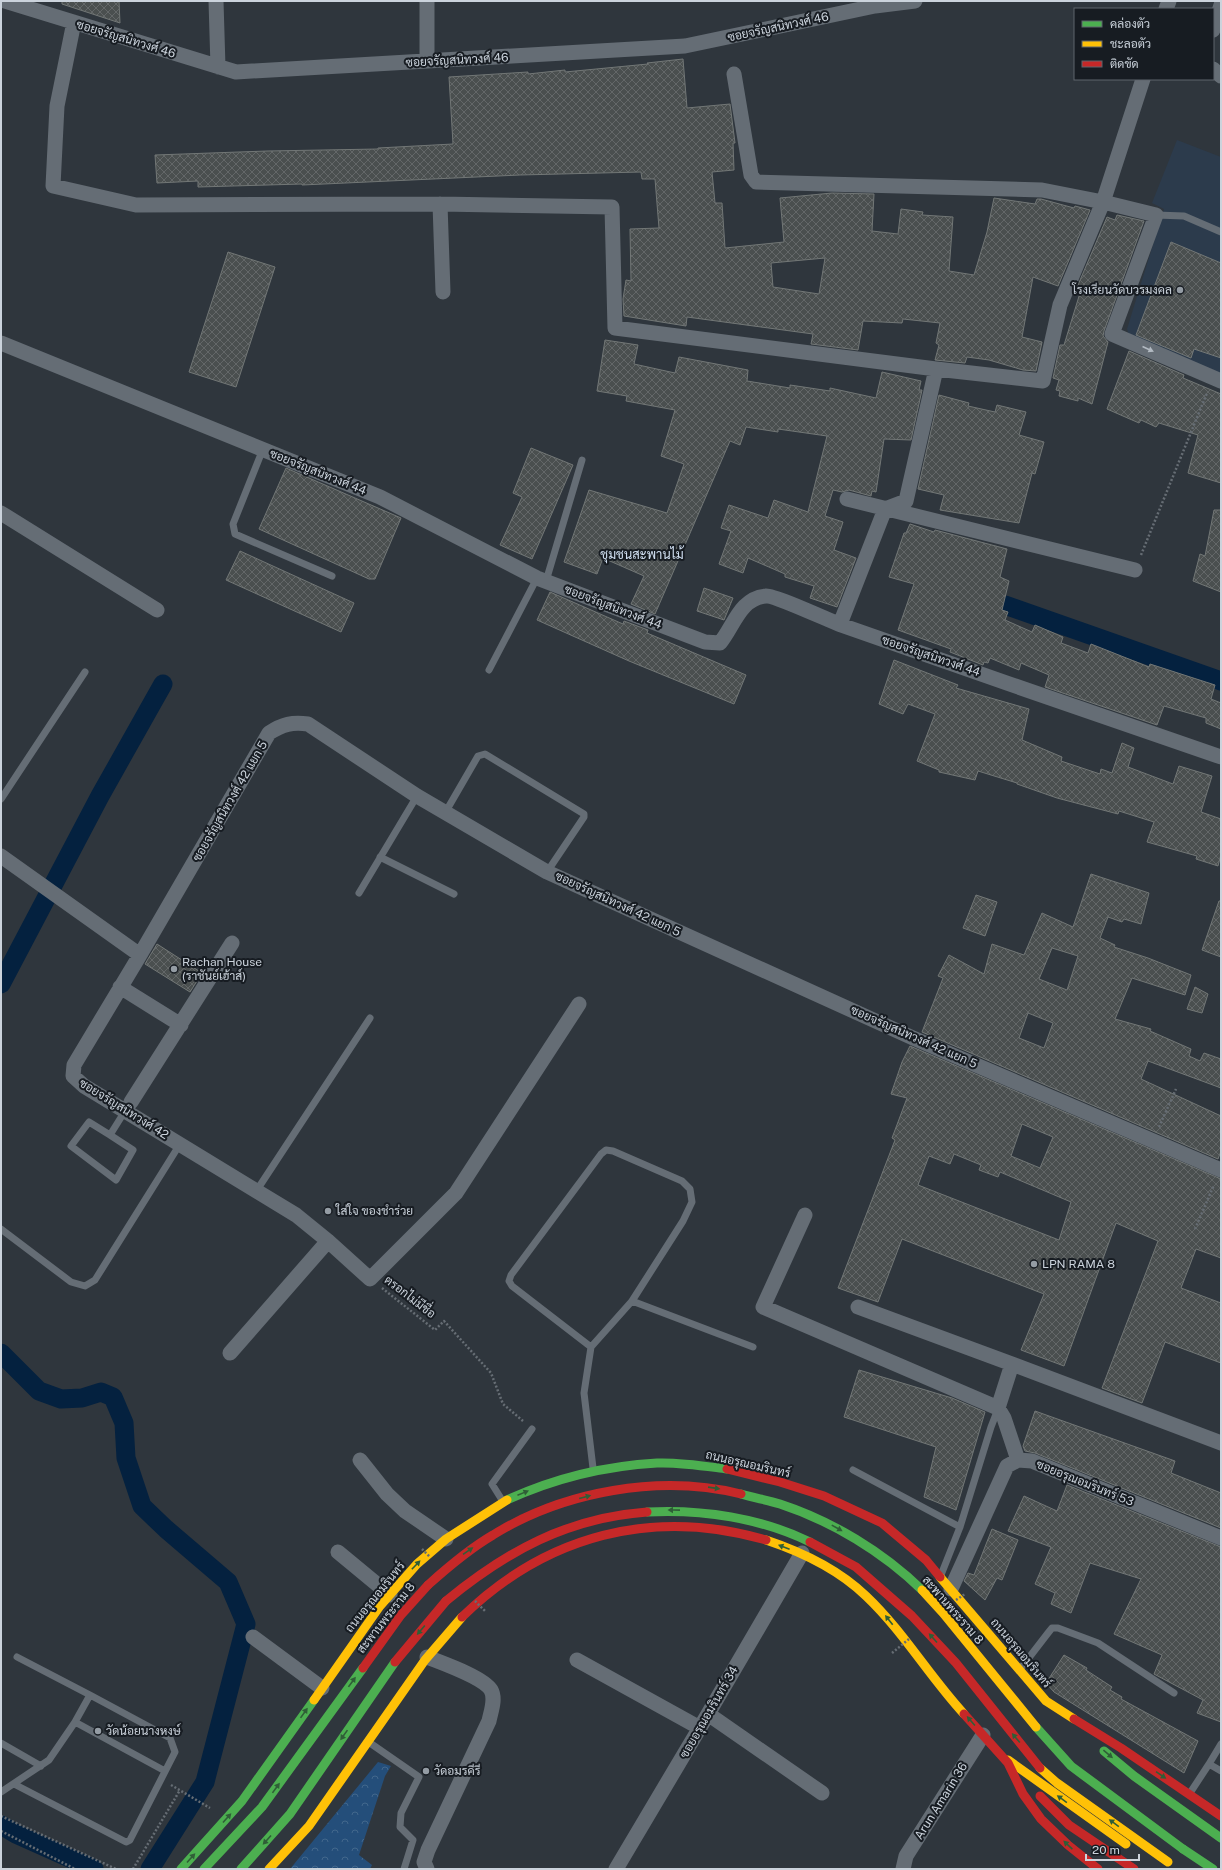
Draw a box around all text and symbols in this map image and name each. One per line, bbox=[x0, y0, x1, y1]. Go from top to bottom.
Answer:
street label: ซอยจรัญสนิทวงศ์ 46 bbox=[726, 8, 830, 45]
legend bbox=[1074, 8, 1214, 80]
street label: ซอยจรัญสนิทวงศ์ 46 bbox=[75, 16, 178, 61]
text: คล่องตัว bbox=[1110, 17, 1150, 31]
text: ชะลอตัว bbox=[1110, 37, 1151, 51]
street label: ซอยจรัญสนิทวงศ์ 46 bbox=[405, 49, 509, 70]
text: ติดขัด bbox=[1110, 57, 1139, 71]
place label: โรงเรียนวัดบวรมงคล bbox=[1071, 282, 1172, 297]
marker: โรงเรียนวัดบวรมงคล bbox=[1175, 285, 1185, 295]
one-way arrow bbox=[1143, 346, 1154, 352]
street label: ซอยจรัญสนิทวงศ์ 44 bbox=[268, 445, 369, 498]
district label: ชุมชนสะพานไม้ bbox=[600, 545, 685, 564]
street label: ซอยจรัญสนิทวงศ์ 44 bbox=[562, 581, 664, 632]
street label: ซอยจรัญสนิทวงศ์ 44 bbox=[880, 632, 983, 680]
street label: ซอยจรัญสนิทวงศ์ 42 แยก 5 bbox=[189, 737, 270, 864]
street label: ซอยจรัญสนิทวงศ์ 42 แยก 5 bbox=[553, 868, 684, 939]
place label: Rachan House (ราชันย์เฮ้าส์) bbox=[182, 955, 262, 983]
marker: Rachan House (ราชันย์เฮ้าส์) bbox=[169, 964, 179, 974]
street label: ซอยจรัญสนิทวงศ์ 42 แยก 5 bbox=[849, 1002, 980, 1071]
street label: ซอยจรัญสนิทวงศ์ 42 bbox=[77, 1075, 172, 1142]
place label: ใส่ใจ ของชำร่วย bbox=[335, 1203, 413, 1218]
marker: ใส่ใจ ของชำร่วย bbox=[323, 1206, 333, 1216]
place label: LPN RAMA 8 bbox=[1042, 1257, 1115, 1271]
marker: LPN RAMA 8 bbox=[1029, 1259, 1039, 1269]
street label: ตรอกไม่มีชื่อ bbox=[382, 1270, 441, 1321]
street label: ถนนอรุณอมรินทร์ bbox=[704, 1446, 792, 1483]
street label: ซอยอรุณอมรินทร์ 53 bbox=[1033, 1456, 1136, 1511]
one-way arrow bbox=[708, 1485, 720, 1491]
one-way arrow bbox=[518, 1489, 530, 1495]
one-way arrow bbox=[579, 1493, 592, 1499]
one-way arrow bbox=[668, 1507, 680, 1514]
one-way arrow bbox=[831, 1525, 843, 1532]
one-way arrow bbox=[778, 1543, 790, 1549]
one-way arrow bbox=[463, 1547, 474, 1555]
street label: ถนนอรุณอมรินทร์ bbox=[342, 1558, 409, 1636]
one-way arrow bbox=[411, 1560, 421, 1570]
street label: สะพานพระราม 8 bbox=[920, 1573, 987, 1647]
street label: สะพานพระราม 8 bbox=[354, 1580, 418, 1656]
one-way arrow bbox=[885, 1615, 894, 1626]
street label: ถนนอรุณอมรินทร์ bbox=[986, 1615, 1055, 1692]
one-way arrow bbox=[416, 1625, 425, 1635]
one-way arrow bbox=[928, 1633, 938, 1643]
street label: ซอยอรุณอมรินทร์ 34 bbox=[676, 1663, 743, 1761]
one-way arrow bbox=[348, 1677, 356, 1688]
one-way arrow bbox=[300, 1708, 308, 1719]
one-way arrow bbox=[967, 1717, 976, 1726]
place label: วัดน้อยนางหงษ์ bbox=[106, 1723, 182, 1738]
marker: วัดน้อยนางหงษ์ bbox=[93, 1726, 103, 1736]
one-way arrow bbox=[340, 1730, 348, 1740]
one-way arrow bbox=[1012, 1733, 1021, 1743]
one-way arrow bbox=[1102, 1749, 1113, 1758]
street label: Arun Amarin 36 bbox=[912, 1760, 970, 1842]
place label: วัดอมรคีรี bbox=[434, 1763, 481, 1778]
marker: วัดอมรคีรี bbox=[421, 1766, 431, 1776]
one-way arrow bbox=[1155, 1772, 1167, 1779]
one-way arrow bbox=[272, 1782, 280, 1793]
one-way arrow bbox=[1057, 1795, 1067, 1803]
one-way arrow bbox=[222, 1812, 231, 1823]
one-way arrow bbox=[1108, 1819, 1119, 1827]
one-way arrow bbox=[263, 1835, 272, 1844]
scale bar bbox=[1086, 1836, 1139, 1862]
one-way arrow bbox=[1062, 1840, 1073, 1849]
text: 20 m bbox=[1092, 1843, 1120, 1857]
one-way arrow bbox=[187, 1853, 196, 1863]

